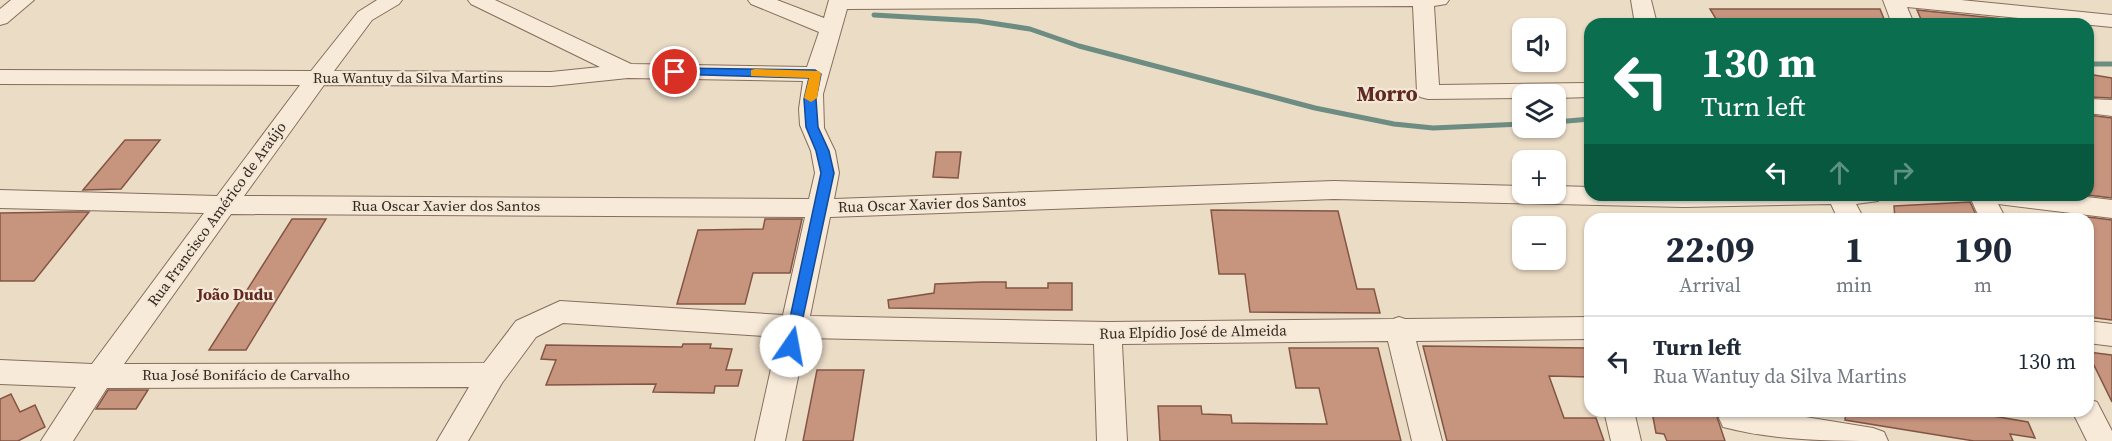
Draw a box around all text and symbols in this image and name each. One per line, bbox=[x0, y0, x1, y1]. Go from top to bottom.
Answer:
map controls bbox=[1512, 18, 1566, 270]
button: sound bbox=[1512, 18, 1566, 72]
text: 130 m bbox=[1701, 33, 1816, 91]
icon: left bbox=[1602, 42, 1680, 120]
pin bbox=[649, 46, 700, 97]
icon: arrive bbox=[658, 55, 691, 88]
street label: Rua Wantuy da Silva Martins bbox=[313, 67, 503, 88]
district label: Morro bbox=[1356, 79, 1418, 108]
button: layers bbox=[1512, 84, 1566, 138]
text: Turn left bbox=[1701, 88, 1805, 125]
street label: Rua Francisco Américo de Araújo bbox=[142, 117, 291, 310]
button: + bbox=[1512, 150, 1566, 204]
icon: left bbox=[1760, 156, 1793, 189]
icon: ahead bbox=[1823, 156, 1856, 189]
icon: right bbox=[1886, 156, 1919, 189]
street label: Rua Oscar Xavier dos Santos bbox=[837, 190, 1027, 217]
street label: Rua Oscar Xavier dos Santos bbox=[352, 195, 540, 216]
button: − bbox=[1512, 216, 1566, 270]
text: 22:09 bbox=[1666, 225, 1754, 274]
text: 1 bbox=[1844, 225, 1864, 274]
text: 190 bbox=[1954, 225, 2012, 274]
text: Arrival bbox=[1679, 271, 1741, 299]
text: min bbox=[1836, 271, 1872, 299]
text: m bbox=[1974, 271, 1992, 299]
district label: João Dudu bbox=[196, 283, 273, 305]
position arrow bbox=[759, 314, 823, 378]
street label: Rua Elpídio José de Almeida bbox=[1099, 319, 1287, 344]
text: Turn left bbox=[1653, 332, 1741, 362]
icon: left bbox=[1602, 345, 1635, 378]
text: 130 m bbox=[2018, 346, 2076, 376]
text: Rua Wantuy da Silva Martins bbox=[1653, 362, 1907, 390]
street label: Rua José Bonifácio de Carvalho bbox=[142, 364, 350, 385]

